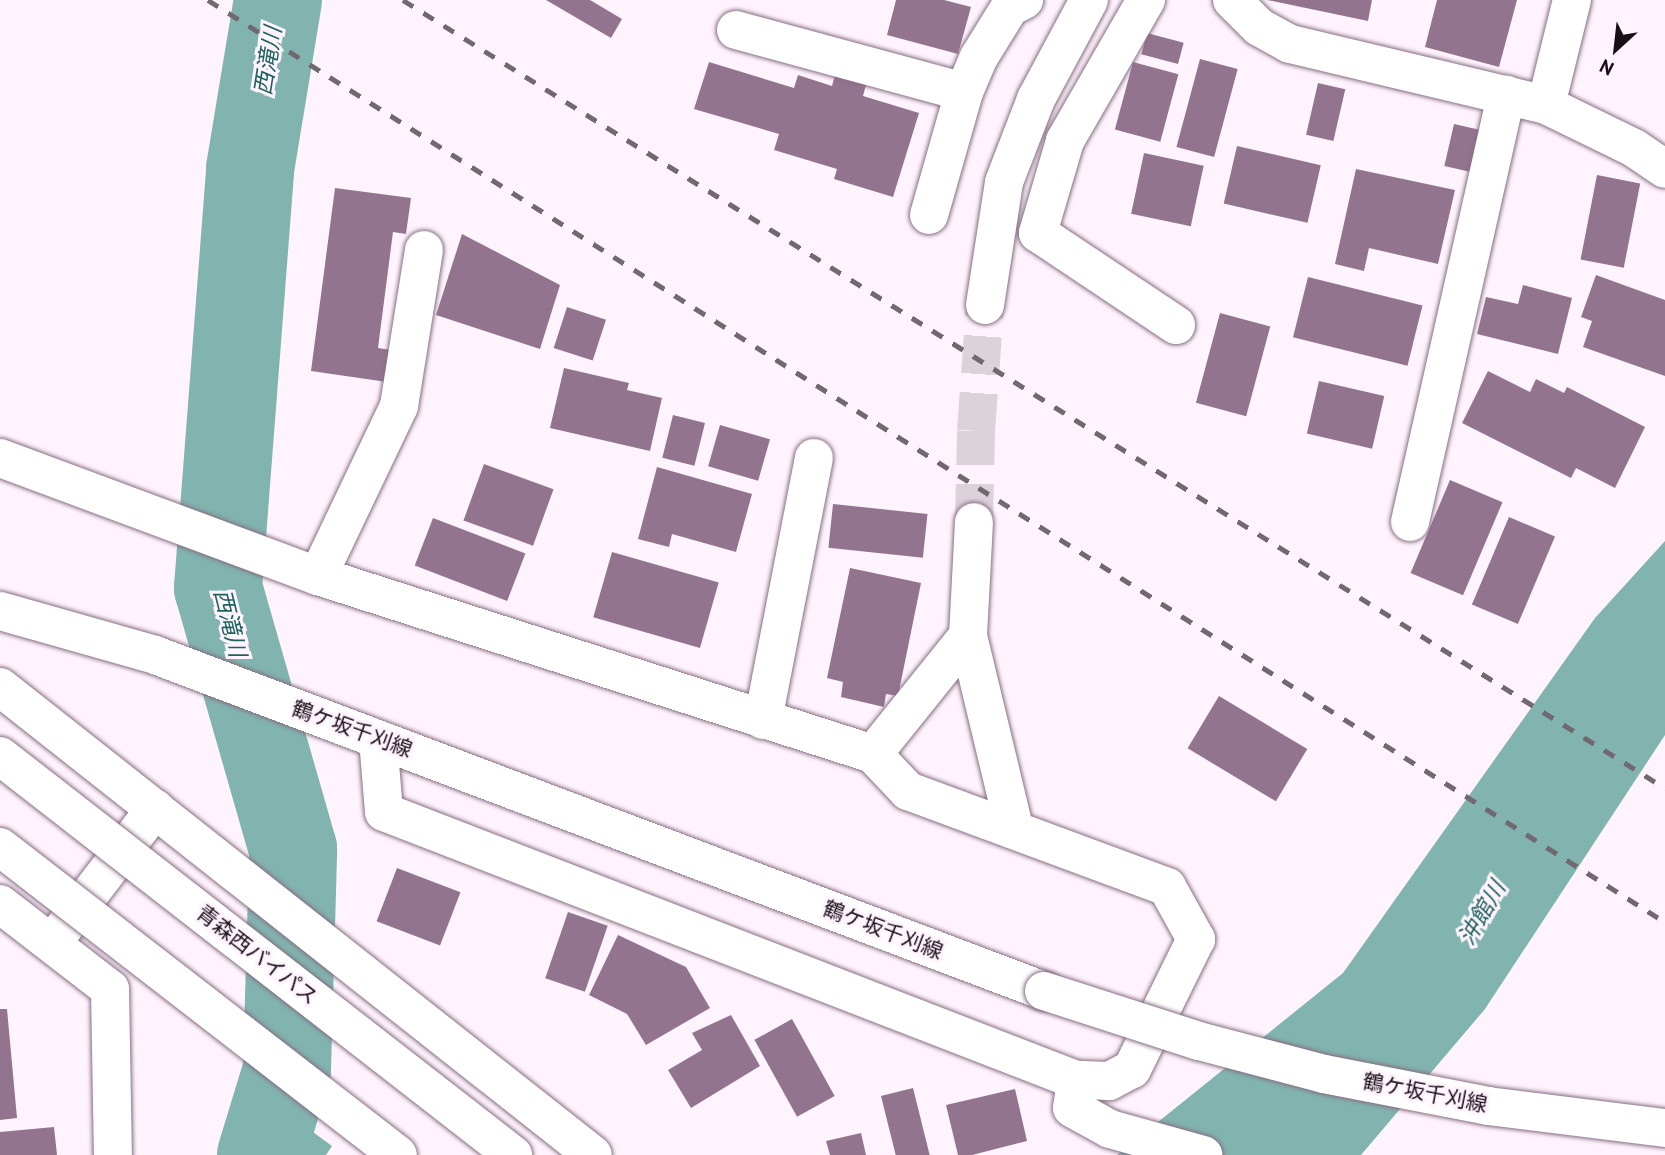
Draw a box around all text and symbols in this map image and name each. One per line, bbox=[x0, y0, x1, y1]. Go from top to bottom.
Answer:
north arrow bbox=[1581, 14, 1651, 84]
water label: 西滝川 bbox=[249, 25, 287, 97]
text: N bbox=[1595, 54, 1617, 81]
water label: 西滝川 bbox=[208, 586, 252, 660]
street label: 鶴ケ坂千刈線 bbox=[288, 696, 416, 762]
water label: 沖館川 bbox=[1453, 876, 1511, 950]
street label: 鶴ケ坂千刈線 bbox=[820, 896, 946, 964]
street label: 青森西バイパス bbox=[191, 900, 323, 1010]
street label: 鶴ケ坂千刈線 bbox=[1361, 1069, 1489, 1117]

